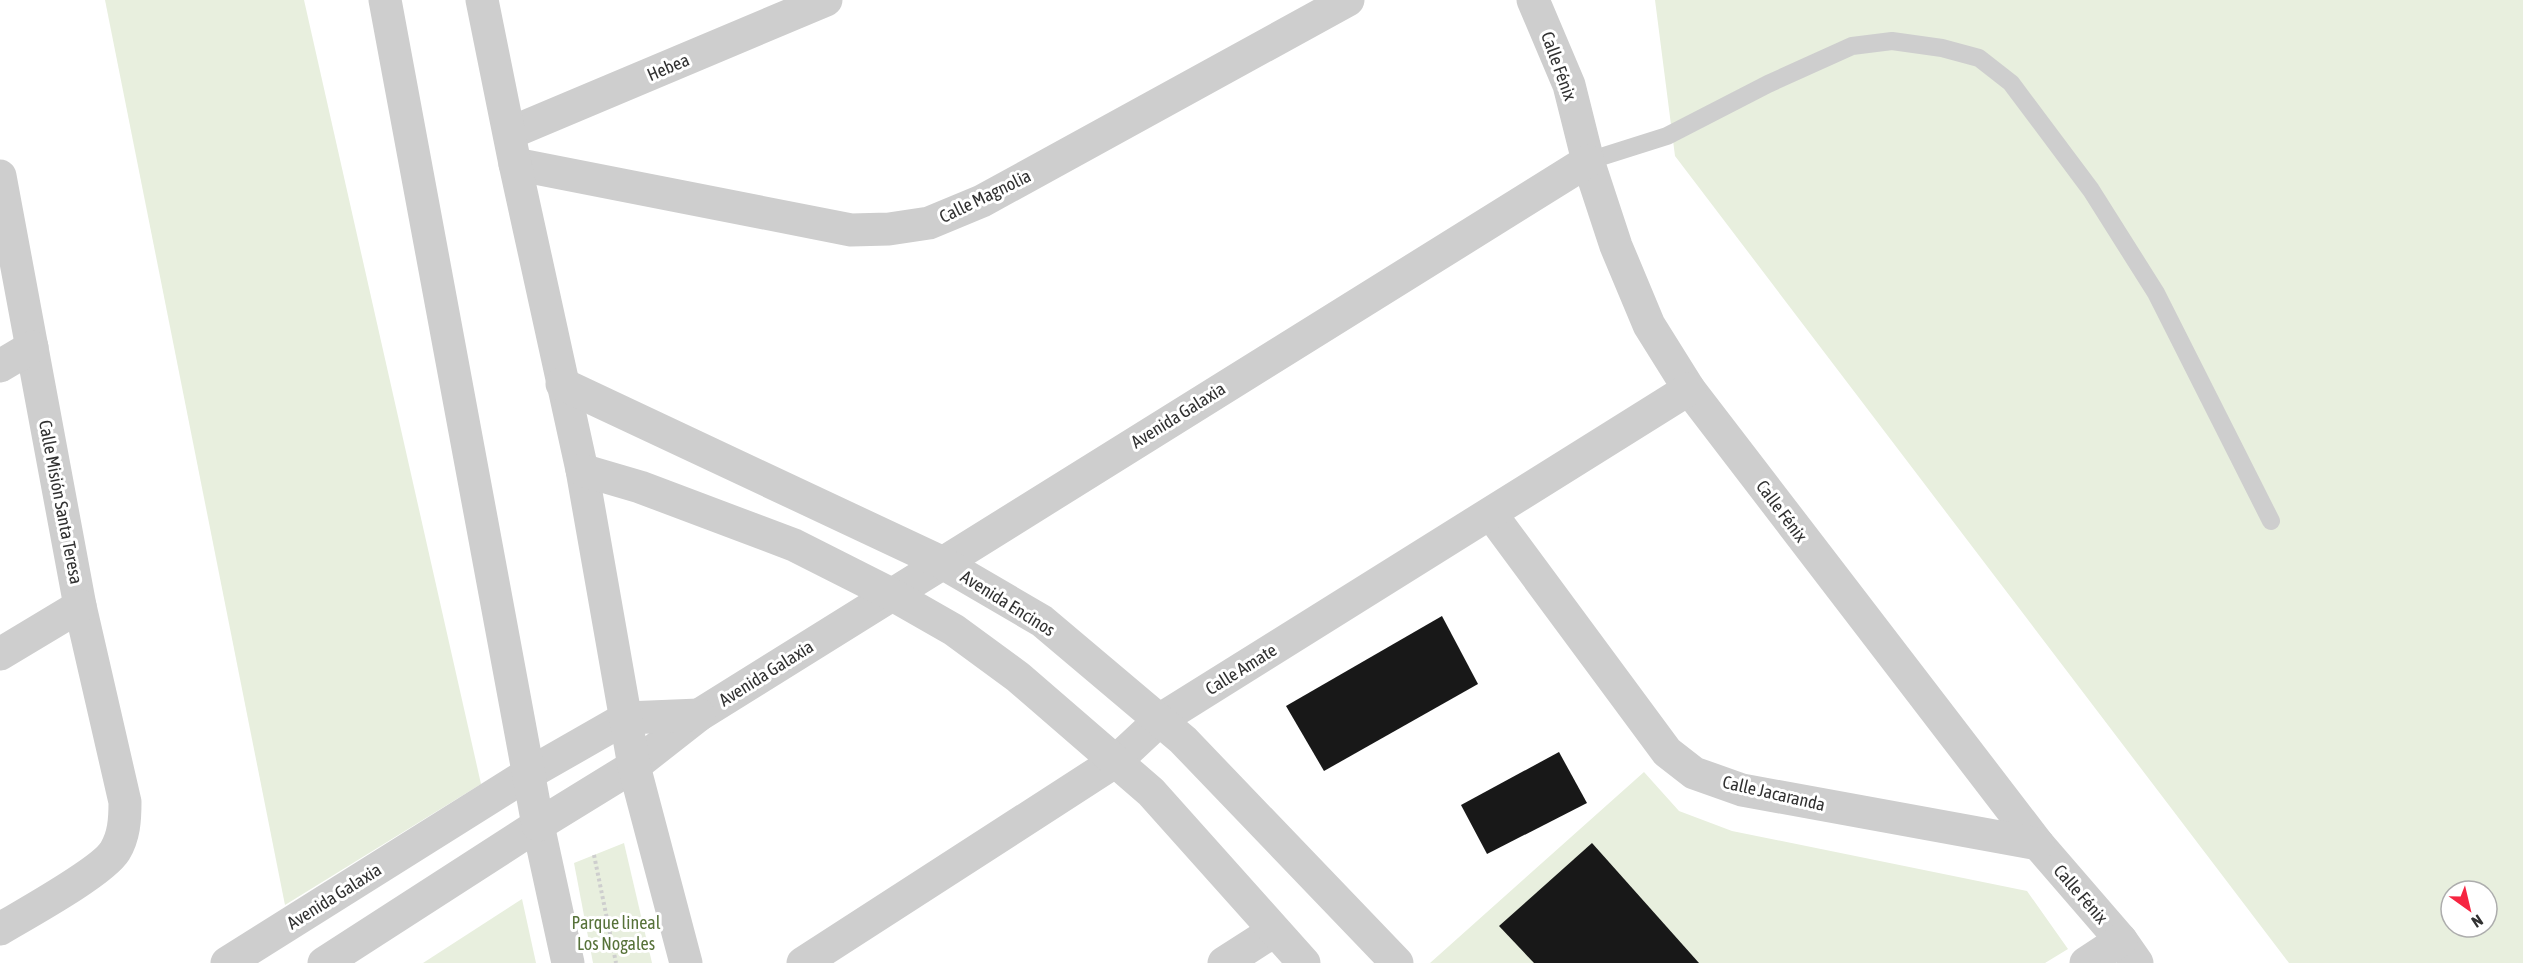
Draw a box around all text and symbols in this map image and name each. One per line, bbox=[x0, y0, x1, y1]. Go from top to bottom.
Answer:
street label: Calle Fénix bbox=[1537, 29, 1581, 103]
street label: Hebea bbox=[644, 49, 692, 85]
street label: Calle Magnolia bbox=[936, 165, 1034, 227]
street label: Avenida Galaxia bbox=[1127, 378, 1229, 452]
street label: Calle Misión Santa Teresa bbox=[35, 418, 87, 586]
street label: Calle Fénix bbox=[1752, 476, 1812, 546]
street label: Avenida Encinos bbox=[957, 566, 1059, 640]
street label: Avenida Galaxia bbox=[715, 636, 817, 710]
street label: Calle Amate bbox=[1202, 639, 1280, 699]
street label: Calle Jacaranda bbox=[1721, 771, 1827, 815]
street label: Avenida Galaxia bbox=[283, 859, 385, 933]
street label: Calle Fénix bbox=[2050, 860, 2112, 928]
north arrow bbox=[2439, 879, 2499, 939]
text: N bbox=[2468, 911, 2486, 932]
park label: Parque lineal Los Nogales bbox=[572, 912, 661, 954]

